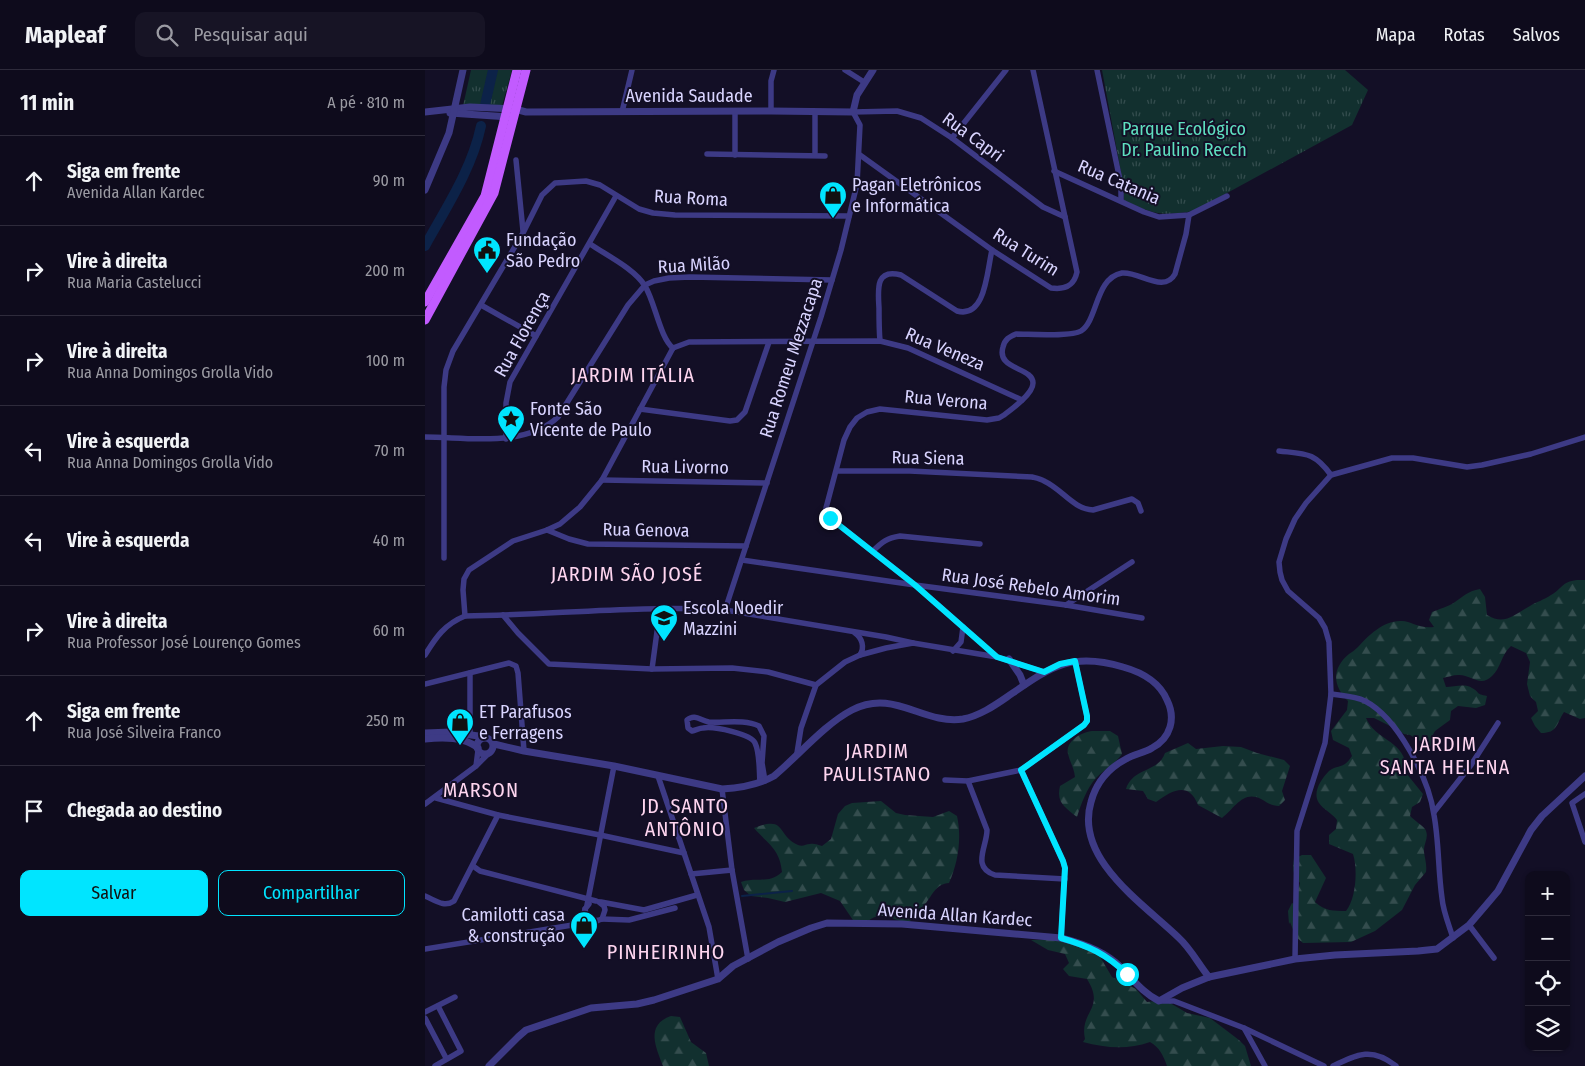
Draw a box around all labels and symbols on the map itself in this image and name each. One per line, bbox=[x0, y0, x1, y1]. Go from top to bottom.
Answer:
street label: Avenida Saudade bbox=[625, 85, 753, 107]
street label: Rua Capri bbox=[938, 107, 1008, 167]
park label: Parque Ecológico Dr. Paulino Recch bbox=[1121, 118, 1247, 161]
street label: Rua Catania bbox=[1074, 155, 1164, 209]
place label: Pagan Eletrônicos e Informática bbox=[852, 174, 982, 217]
shop icon: Pagan Eletrônicos e Informática bbox=[818, 180, 848, 219]
street label: Rua Roma bbox=[653, 185, 729, 211]
street label: Rua Turim bbox=[989, 223, 1063, 281]
place label: Fundação São Pedro bbox=[506, 229, 580, 272]
public building icon: Fundação São Pedro bbox=[472, 235, 502, 274]
street label: Rua Milão bbox=[657, 252, 731, 278]
street label: Rua Romeu Mezzacapa bbox=[755, 275, 827, 441]
street label: Rua Florença bbox=[489, 287, 555, 381]
street label: Rua Veneza bbox=[902, 322, 988, 376]
district label: JARDIM ITÁLIA bbox=[571, 363, 695, 387]
street label: Rua Verona bbox=[903, 385, 989, 415]
place label: Fonte São Vicente de Paulo bbox=[530, 398, 652, 441]
place icon: Fonte São Vicente de Paulo bbox=[496, 404, 526, 443]
street label: Rua Siena bbox=[891, 446, 965, 470]
street label: Rua Livorno bbox=[641, 455, 729, 479]
route end bbox=[819, 507, 842, 530]
street label: Rua Genova bbox=[602, 518, 690, 542]
district label: JARDIM SÃO JOSÉ bbox=[551, 562, 703, 586]
street label: Rua José Rebelo Amorim bbox=[940, 564, 1122, 610]
place label: Escola Noedir Mazzini bbox=[683, 597, 784, 640]
school or university icon: Escola Noedir Mazzini bbox=[649, 603, 679, 642]
place label: ET Parafusos e Ferragens bbox=[479, 701, 572, 744]
shop icon: ET Parafusos e Ferragens bbox=[445, 707, 475, 746]
district label: JARDIM SANTA HELENA bbox=[1380, 732, 1510, 779]
district label: JARDIM PAULISTANO bbox=[823, 739, 931, 786]
district label: MARSON bbox=[443, 778, 519, 802]
district label: JD. SANTO ANTÔNIO bbox=[641, 794, 729, 841]
street label: Avenida Allan Kardec bbox=[877, 899, 1033, 931]
place label: Camilotti casa & construção bbox=[462, 904, 565, 947]
shop icon: Camilotti casa & construção bbox=[569, 910, 599, 949]
district label: PINHEIRINHO bbox=[607, 940, 725, 964]
route start bbox=[1116, 963, 1139, 986]

